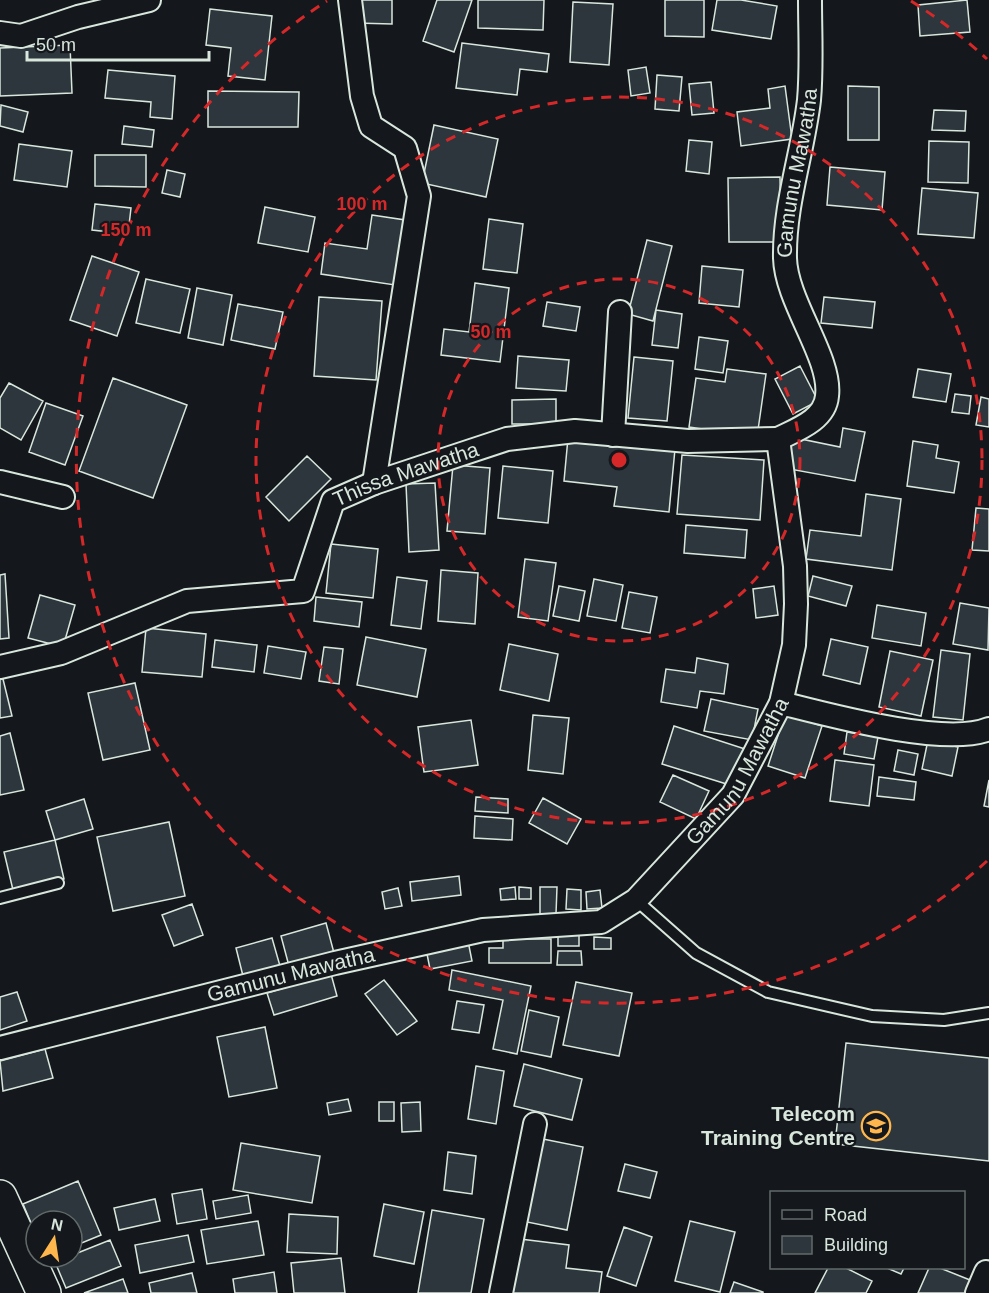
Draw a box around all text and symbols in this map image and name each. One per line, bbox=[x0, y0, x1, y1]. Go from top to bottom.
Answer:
scale bar bbox=[27, 24, 208, 62]
text: 50 m bbox=[36, 35, 76, 55]
street label: Gamunu Mawatha bbox=[773, 87, 821, 258]
text: 100 m bbox=[336, 194, 388, 214]
text: 150 m bbox=[100, 220, 152, 240]
text: 50 m bbox=[470, 322, 512, 342]
street label: Thissa Mawatha bbox=[329, 437, 482, 511]
centre of rings bbox=[609, 450, 629, 470]
street label: Gamunu Mawatha bbox=[681, 693, 793, 849]
street label: Gamunu Mawatha bbox=[205, 942, 377, 1006]
place label: Telecom Training Centre bbox=[701, 1102, 855, 1149]
school or university icon: Telecom Training Centre bbox=[860, 1110, 892, 1142]
legend bbox=[770, 1191, 965, 1269]
text: Road bbox=[824, 1205, 867, 1225]
north arrow bbox=[24, 1209, 84, 1269]
text: N bbox=[50, 1215, 64, 1234]
text: Building bbox=[824, 1235, 888, 1255]

